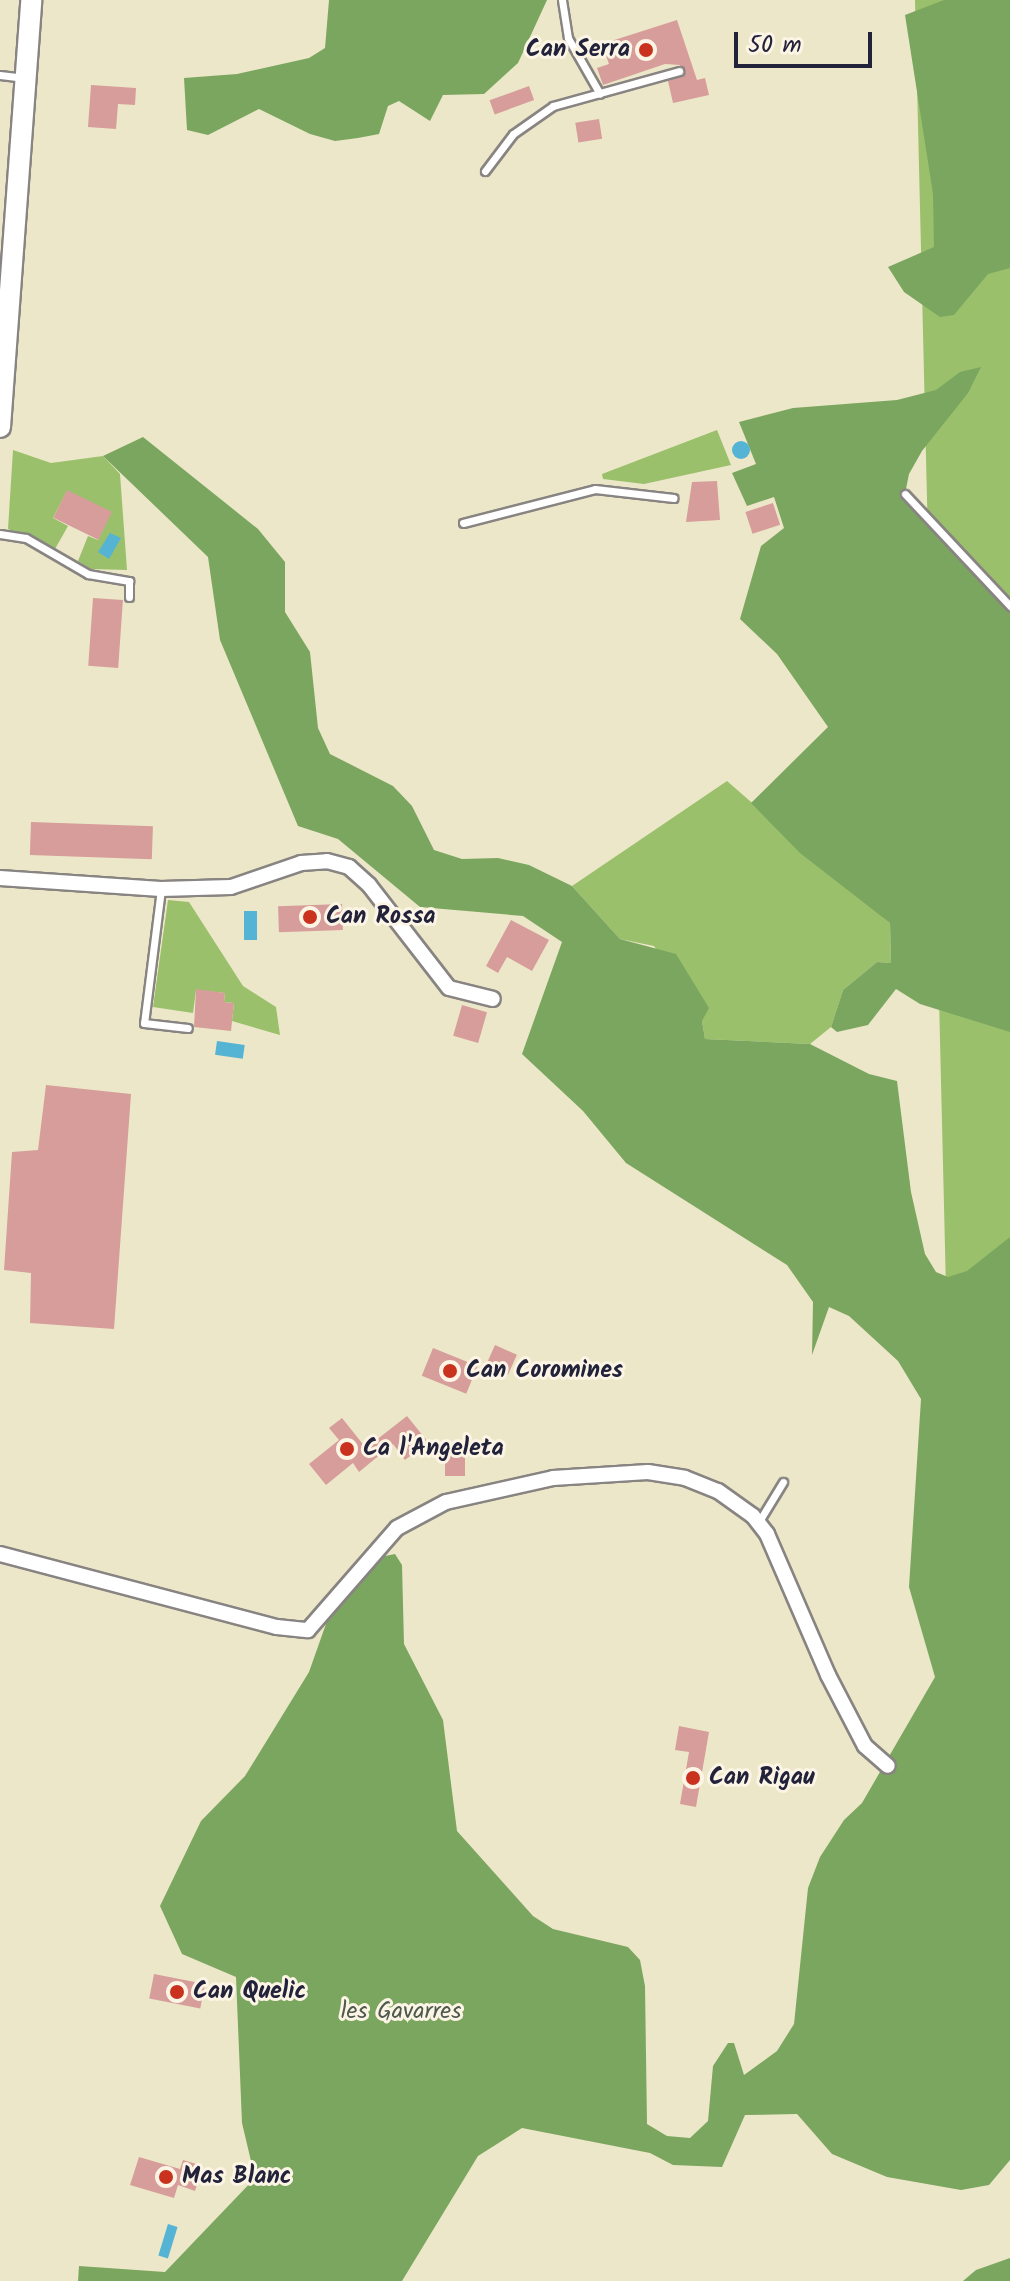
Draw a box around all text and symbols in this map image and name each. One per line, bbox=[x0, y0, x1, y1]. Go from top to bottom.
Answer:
scale bar bbox=[738, 16, 876, 66]
text: 50 m bbox=[748, 26, 802, 65]
place label: Can Serra bbox=[526, 36, 630, 64]
marker: Can Serra bbox=[637, 41, 655, 59]
place label: Can Rossa bbox=[326, 903, 436, 931]
marker: Can Rossa bbox=[301, 908, 319, 926]
place label: Can Coromines bbox=[466, 1357, 623, 1385]
marker: Can Coromines bbox=[441, 1362, 459, 1380]
place label: Ca l'Angeleta bbox=[363, 1435, 504, 1463]
marker: Ca l'Angeleta bbox=[338, 1440, 356, 1458]
place label: Can Rigau bbox=[709, 1764, 815, 1792]
marker: Can Rigau bbox=[684, 1769, 702, 1787]
place label: Can Quelic bbox=[193, 1978, 306, 2006]
marker: Can Quelic bbox=[168, 1983, 186, 2001]
park label: les Gavarres bbox=[341, 1998, 461, 2026]
place label: Mas Blanc bbox=[182, 2163, 291, 2191]
marker: Mas Blanc bbox=[157, 2168, 175, 2186]

